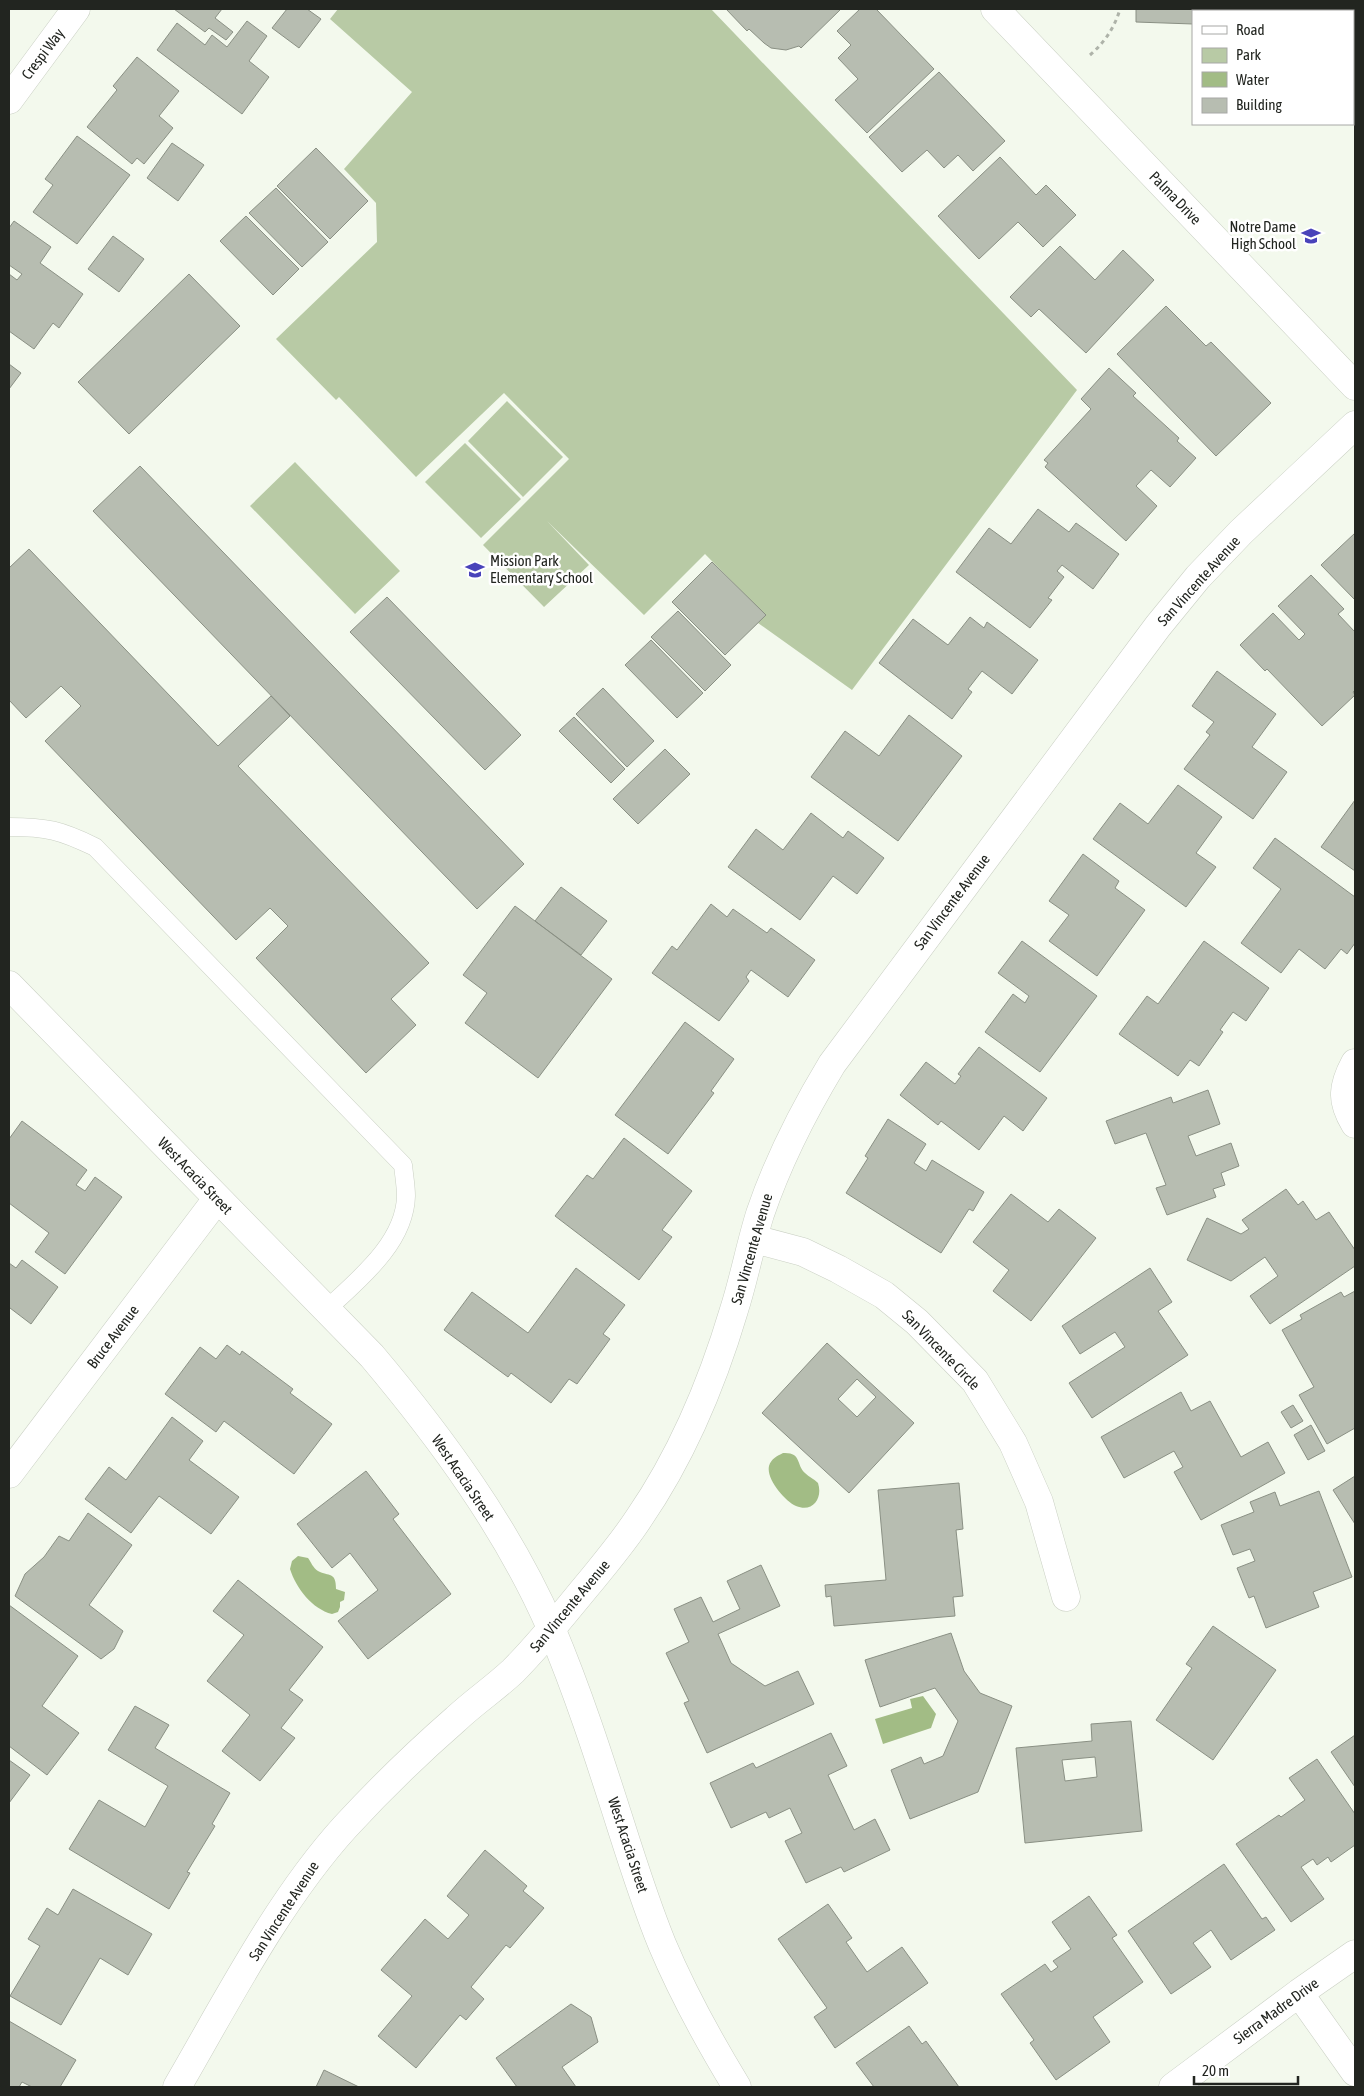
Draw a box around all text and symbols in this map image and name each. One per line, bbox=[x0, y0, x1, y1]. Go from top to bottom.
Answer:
legend bbox=[1192, 10, 1354, 125]
text: Road bbox=[1236, 21, 1265, 38]
street label: Crespi Way bbox=[18, 25, 67, 83]
text: Park bbox=[1236, 46, 1261, 63]
text: Water bbox=[1236, 71, 1269, 88]
text: Building bbox=[1236, 96, 1282, 113]
street label: Palma Drive bbox=[1146, 168, 1205, 228]
place label: Notre Dame High School bbox=[1230, 218, 1296, 252]
school or university icon: Notre Dame High School bbox=[1300, 225, 1322, 247]
street label: San Vincente Avenue bbox=[1154, 532, 1244, 629]
place label: Mission Park Elementary School bbox=[490, 552, 593, 586]
school or university icon: Mission Park Elementary School bbox=[464, 559, 486, 581]
street label: San Vincente Avenue bbox=[910, 851, 993, 953]
street label: West Acacia Street bbox=[155, 1134, 236, 1217]
street label: San Vincente Avenue bbox=[728, 1191, 776, 1306]
street label: Bruce Avenue bbox=[83, 1302, 142, 1372]
street label: San Vincente Circle bbox=[899, 1306, 984, 1393]
street label: West Acacia Street bbox=[428, 1432, 498, 1524]
street label: San Vincente Avenue bbox=[526, 1556, 613, 1655]
street label: West Acacia Street bbox=[605, 1795, 652, 1895]
street label: San Vincente Avenue bbox=[245, 1858, 322, 1964]
street label: Sierra Madre Drive bbox=[1230, 1974, 1322, 2047]
scale bar bbox=[1194, 2054, 1298, 2086]
text: 20 m bbox=[1202, 2062, 1229, 2079]

